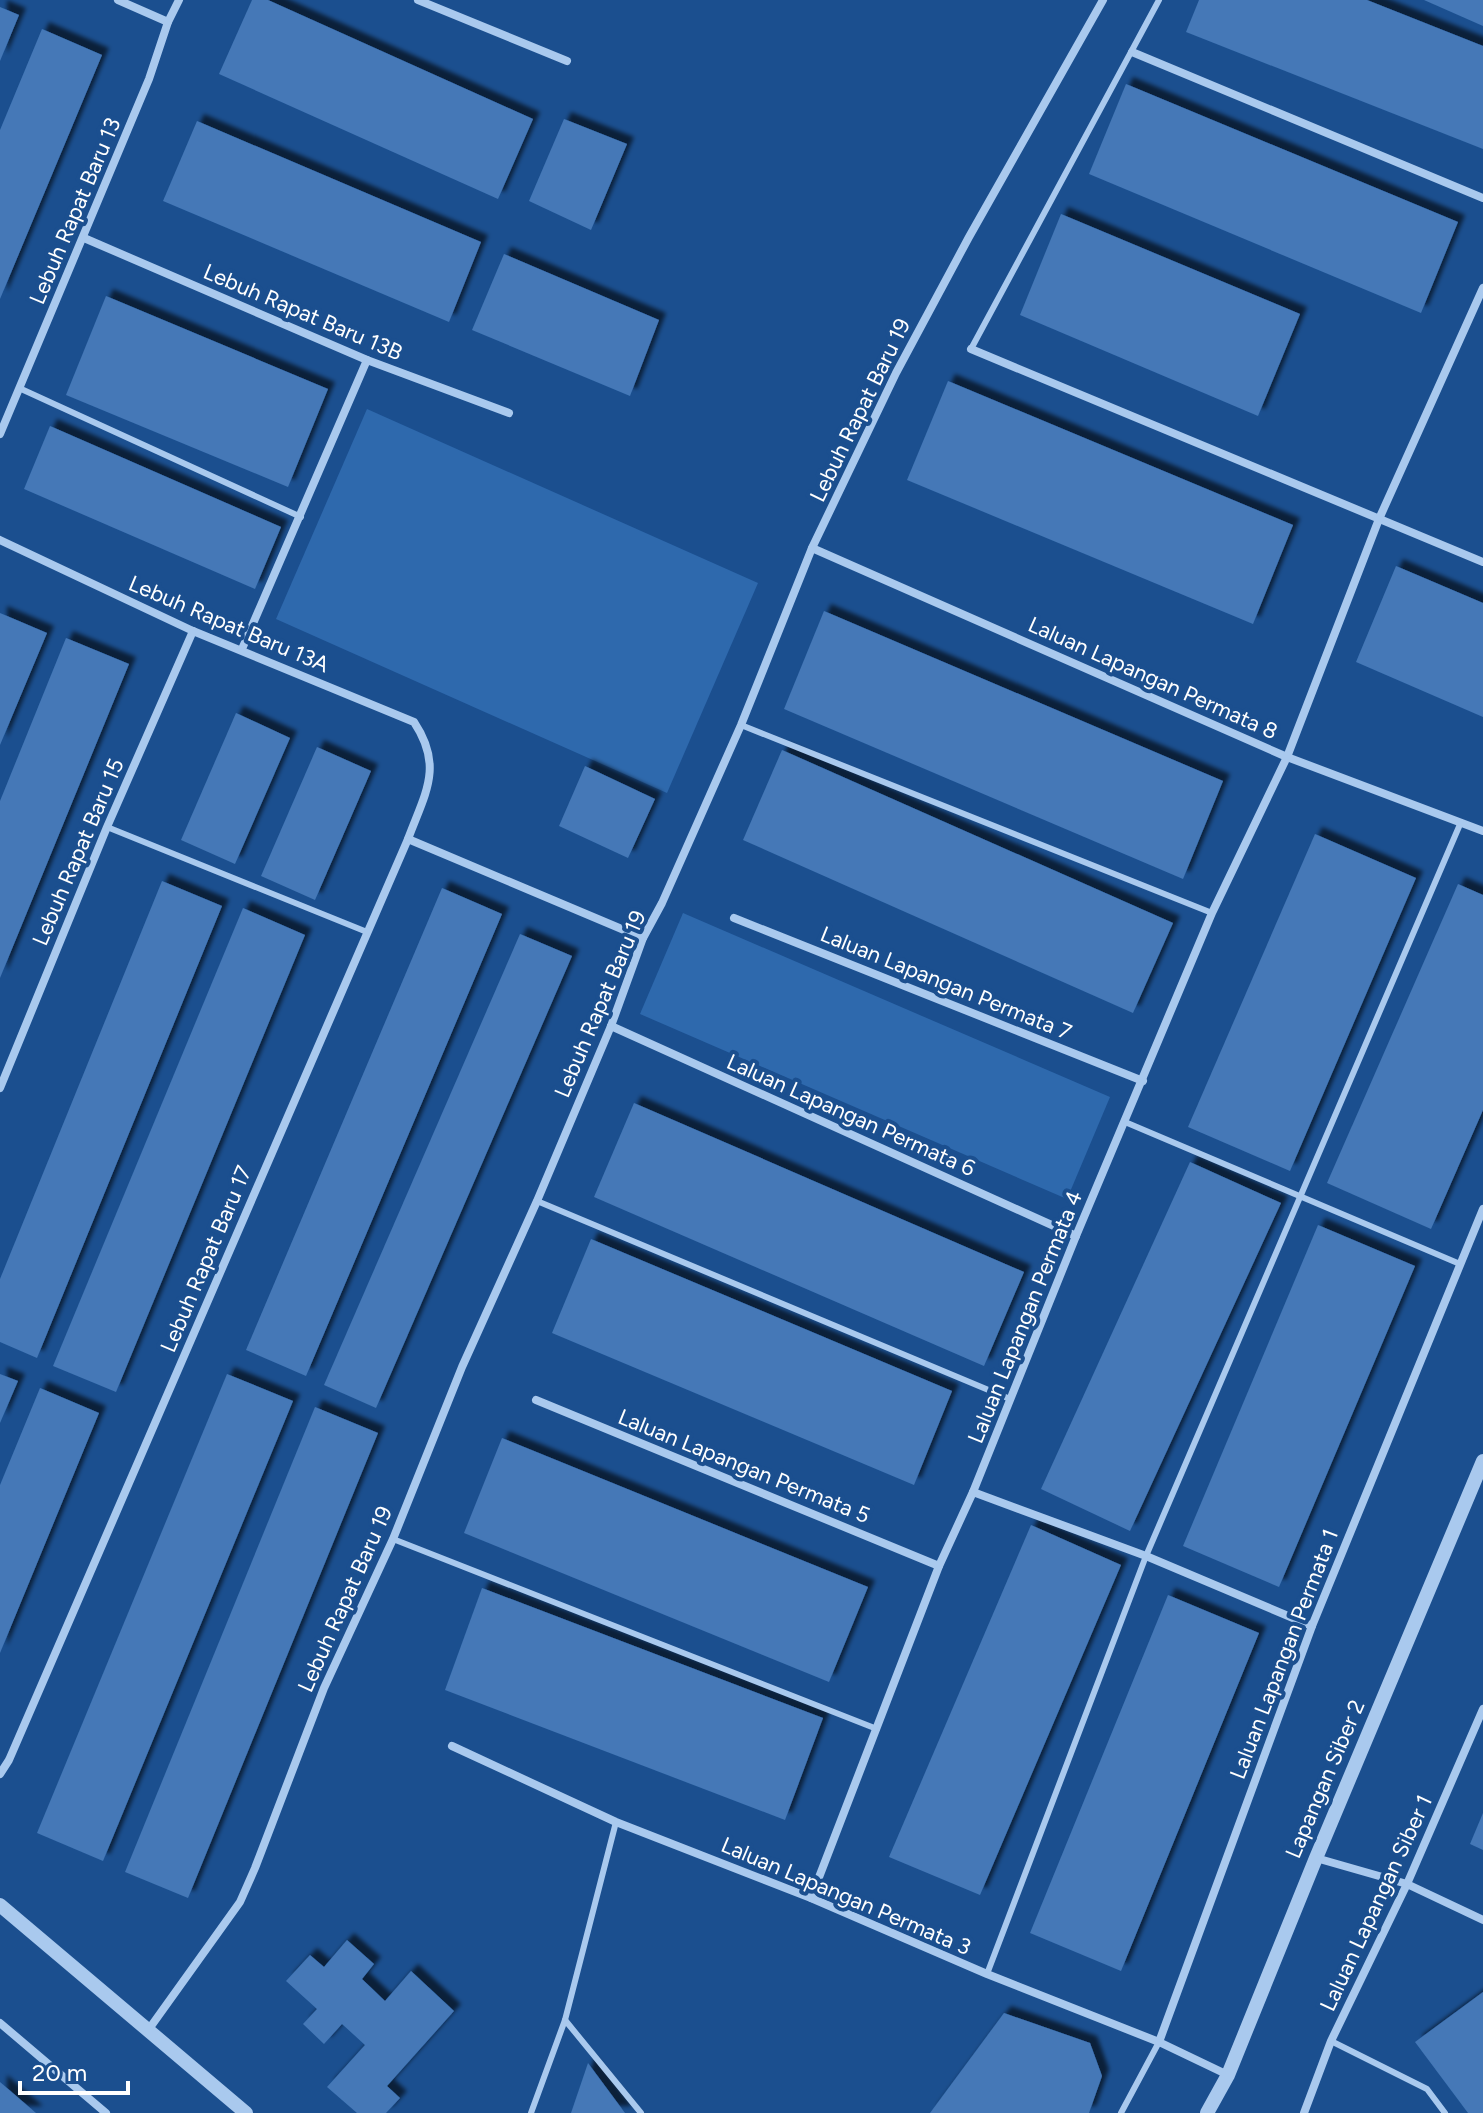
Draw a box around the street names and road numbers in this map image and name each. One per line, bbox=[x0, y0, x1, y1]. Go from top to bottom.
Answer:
street label: Lebuh Rapat Baru 13 bbox=[23, 114, 127, 308]
street label: Lebuh Rapat Baru 13B bbox=[199, 258, 407, 366]
street label: Lebuh Rapat Baru 19 bbox=[804, 314, 916, 506]
street label: Lebuh Rapat Baru 13A bbox=[125, 570, 333, 678]
street label: Laluan Lapangan Permata 8 bbox=[1024, 611, 1282, 745]
street label: Lebuh Rapat Baru 15 bbox=[26, 754, 130, 950]
street label: Lebuh Rapat Baru 19 bbox=[548, 906, 652, 1102]
street label: Laluan Lapangan Permata 7 bbox=[817, 920, 1076, 1046]
street label: Laluan Lapangan Permata 6 bbox=[723, 1048, 979, 1182]
street label: Lebuh Rapat Baru 17 bbox=[154, 1162, 258, 1356]
street label: Laluan Lapangan Permata 4 bbox=[962, 1187, 1088, 1447]
street label: Laluan Lapangan Permata 5 bbox=[614, 1403, 874, 1529]
street label: Lebuh Rapat Baru 19 bbox=[292, 1502, 398, 1696]
street label: Laluan Lapangan Permata 1 bbox=[1224, 1525, 1344, 1783]
street label: Lapangan Siber 2 bbox=[1279, 1696, 1371, 1862]
street label: Laluan Lapangan Siber 1 bbox=[1314, 1791, 1438, 2015]
street label: Laluan Lapangan Permata 3 bbox=[717, 1831, 975, 1961]

